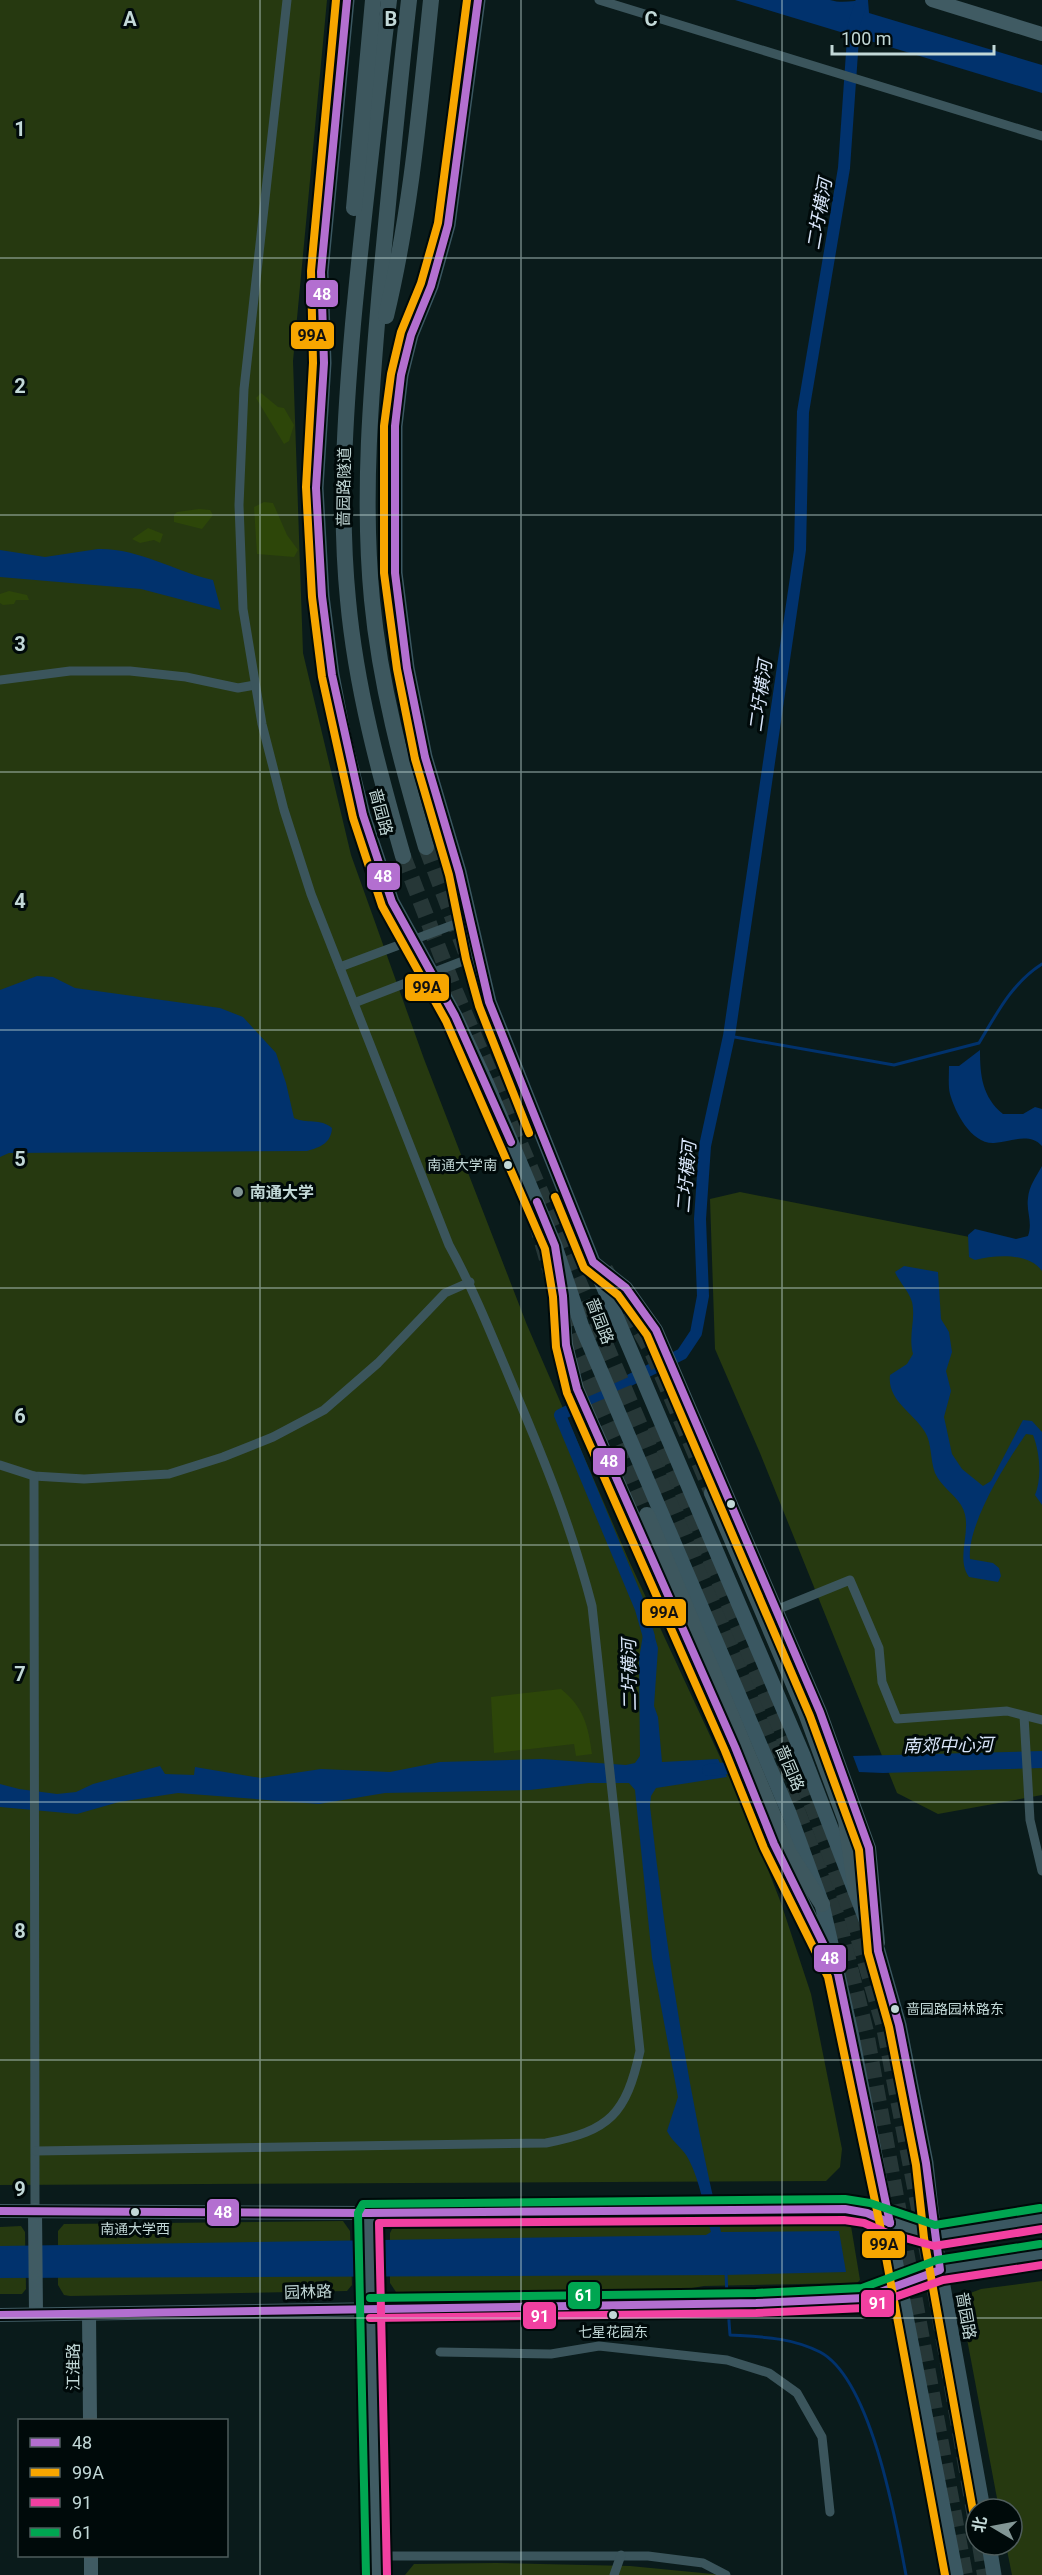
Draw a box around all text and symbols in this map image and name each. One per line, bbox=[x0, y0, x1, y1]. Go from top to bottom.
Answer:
text: A bbox=[123, 7, 137, 31]
text: B bbox=[385, 7, 397, 31]
text: C bbox=[644, 7, 658, 31]
scale bar bbox=[832, 18, 994, 56]
text: 100 m bbox=[841, 28, 892, 49]
text: 1 bbox=[14, 117, 26, 141]
water label: 二圩横河 bbox=[802, 174, 836, 251]
line badge: 48 bbox=[305, 279, 339, 308]
text: 48 bbox=[313, 285, 331, 304]
line badge: 99A bbox=[290, 321, 335, 350]
text: 99A bbox=[297, 326, 327, 345]
text: 2 bbox=[14, 374, 26, 398]
street label: 啬园路隧道 bbox=[334, 447, 354, 527]
text: 3 bbox=[14, 632, 26, 656]
water label: 二圩横河 bbox=[745, 656, 776, 733]
street label: 啬园路 bbox=[366, 786, 396, 838]
line badge: 48 bbox=[366, 862, 401, 891]
text: 48 bbox=[374, 867, 392, 886]
text: 4 bbox=[14, 889, 26, 913]
line badge: 99A bbox=[404, 973, 450, 1002]
text: 99A bbox=[412, 978, 442, 997]
water label: 二圩横河 bbox=[672, 1137, 700, 1214]
text: 5 bbox=[14, 1147, 26, 1171]
place label: 南通大学南 bbox=[427, 1157, 497, 1173]
marker: 南通大学南 bbox=[502, 1159, 514, 1171]
place label: 南通大学 bbox=[250, 1183, 314, 1202]
marker: 南通大学 bbox=[231, 1185, 245, 1199]
street label: 啬园路 bbox=[583, 1295, 617, 1347]
text: 6 bbox=[14, 1404, 26, 1428]
line badge: 48 bbox=[592, 1447, 626, 1476]
text: 48 bbox=[600, 1452, 618, 1471]
unlabelled marker bbox=[725, 1498, 737, 1510]
line badge: 99A bbox=[641, 1598, 687, 1627]
text: 99A bbox=[649, 1603, 679, 1622]
water label: 二圩横河 bbox=[618, 1636, 640, 1711]
text: 7 bbox=[14, 1662, 26, 1686]
water label: 南郊中心河 bbox=[903, 1734, 996, 1756]
street label: 啬园路 bbox=[772, 1742, 808, 1794]
text: 8 bbox=[14, 1919, 26, 1943]
line badge: 48 bbox=[813, 1944, 847, 1973]
text: 48 bbox=[821, 1949, 839, 1968]
place label: 啬园路园林路东 bbox=[906, 2001, 1004, 2017]
marker: 啬园路园林路东 bbox=[889, 2003, 901, 2015]
text: 9 bbox=[14, 2177, 26, 2201]
line badge: 48 bbox=[206, 2198, 240, 2227]
text: 48 bbox=[214, 2203, 232, 2222]
marker: 南通大学西 bbox=[129, 2206, 141, 2218]
place label: 南通大学西 bbox=[100, 2221, 170, 2237]
line badge: 99A bbox=[861, 2230, 906, 2259]
text: 99A bbox=[869, 2235, 899, 2254]
line badge: 61 bbox=[567, 2281, 601, 2310]
street label: 园林路 bbox=[284, 2282, 332, 2302]
text: 61 bbox=[575, 2286, 593, 2305]
line badge: 91 bbox=[860, 2289, 895, 2318]
street label: 啬园路 bbox=[952, 2291, 980, 2341]
text: 91 bbox=[869, 2294, 887, 2313]
line badge: 91 bbox=[522, 2301, 557, 2330]
text: 91 bbox=[531, 2307, 549, 2326]
marker: 七星花园东 bbox=[607, 2309, 619, 2321]
place label: 七星花园东 bbox=[578, 2324, 648, 2340]
street label: 江淮路 bbox=[64, 2343, 83, 2391]
legend bbox=[18, 2419, 228, 2557]
text: 48 bbox=[72, 2432, 92, 2453]
text: 99A bbox=[72, 2462, 104, 2483]
text: 91 bbox=[72, 2492, 92, 2513]
north arrow bbox=[964, 2497, 1024, 2557]
text: 北 bbox=[969, 2515, 990, 2534]
text: 61 bbox=[72, 2522, 92, 2543]

